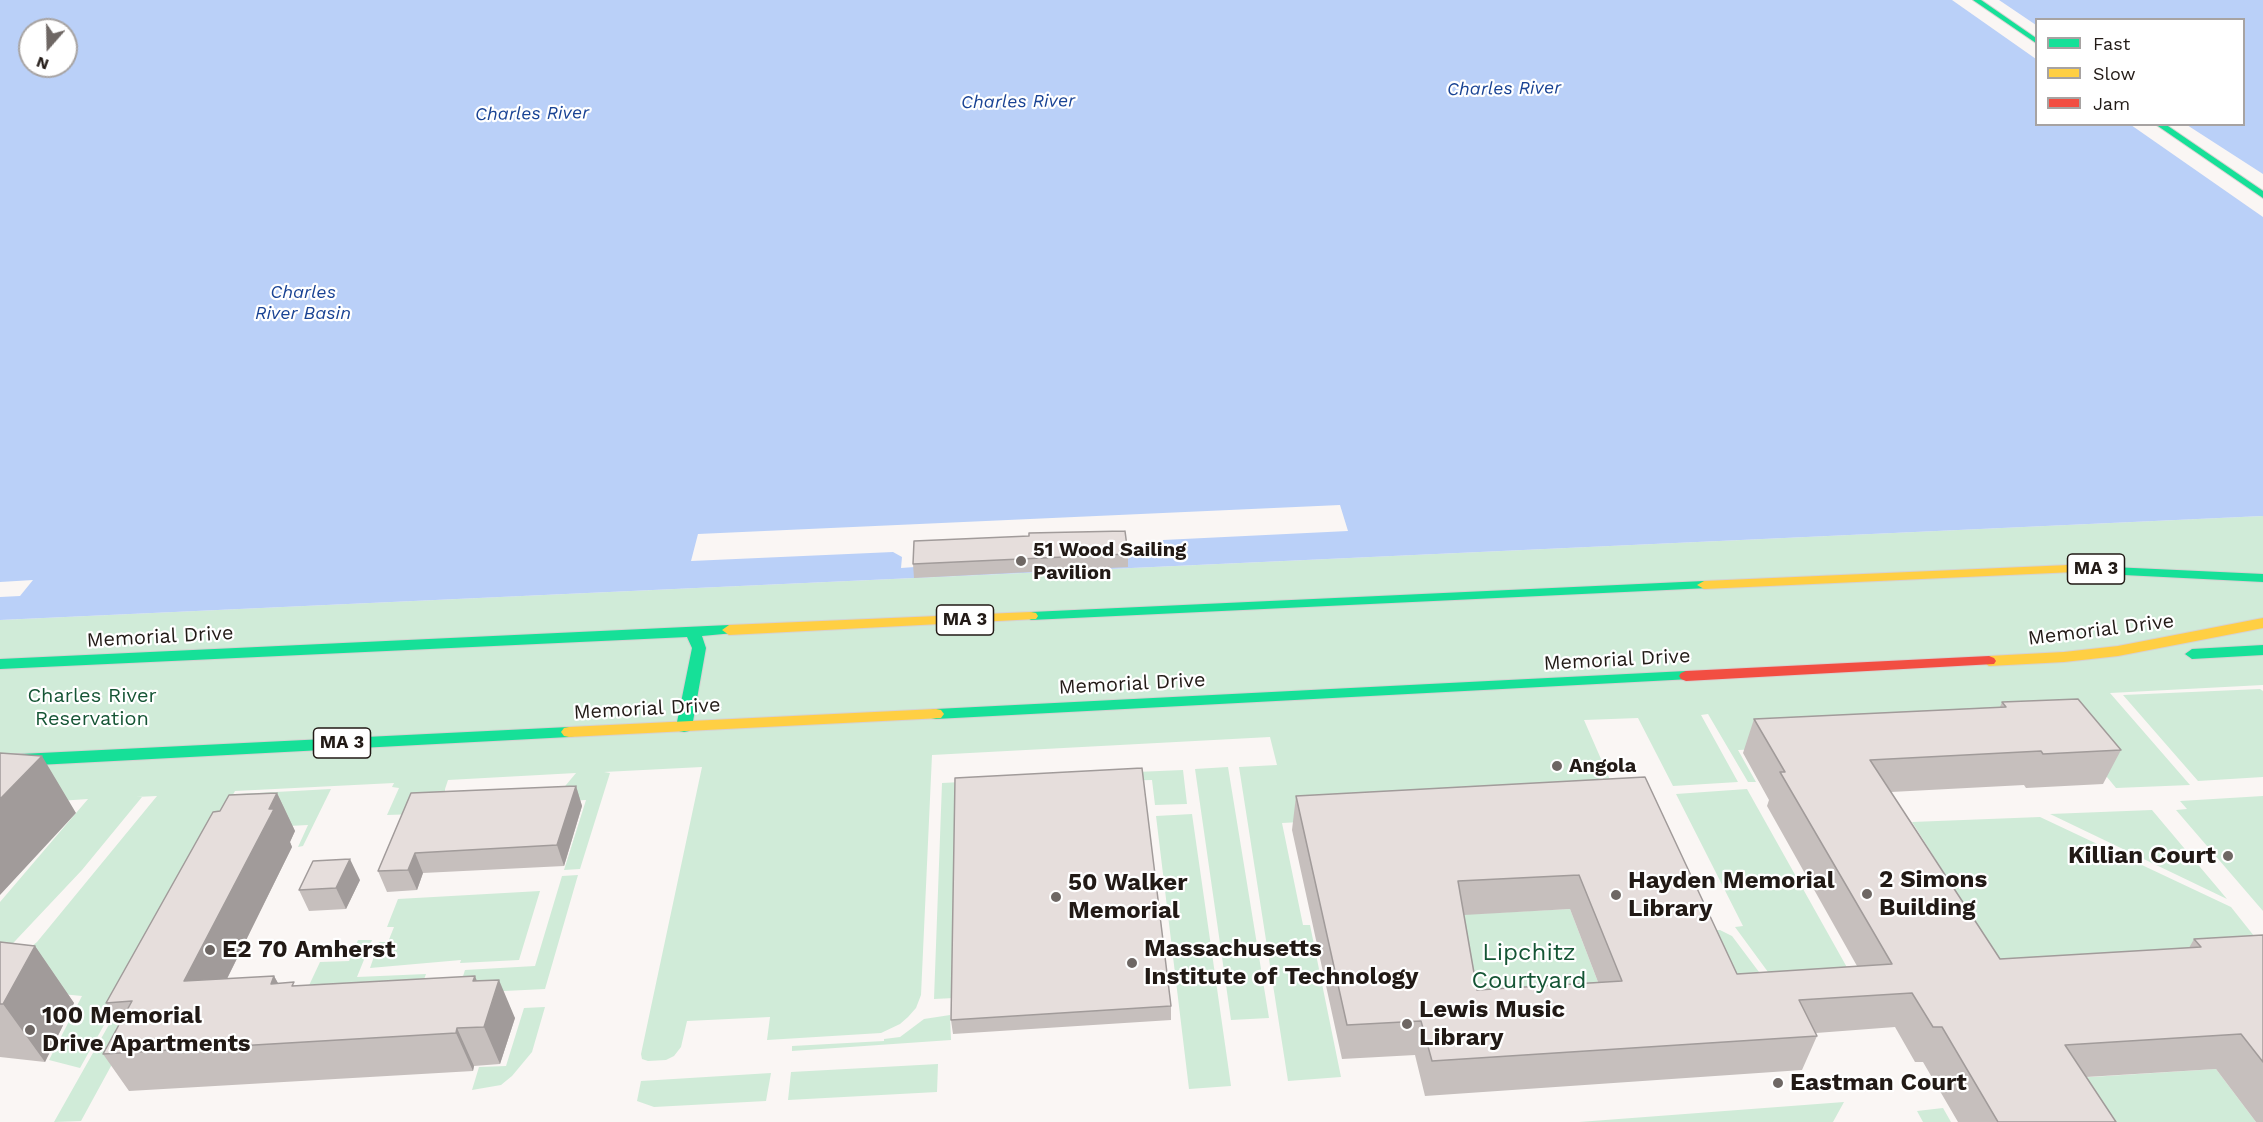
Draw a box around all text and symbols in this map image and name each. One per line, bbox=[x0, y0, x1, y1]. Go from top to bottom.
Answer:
north arrow bbox=[18, 18, 78, 78]
legend bbox=[2035, 18, 2245, 126]
text: Fast bbox=[2093, 33, 2130, 54]
text: N bbox=[34, 53, 51, 74]
text: Slow bbox=[2093, 63, 2136, 84]
water label: Charles River bbox=[1447, 77, 1561, 101]
water label: Charles River bbox=[961, 90, 1075, 114]
text: Jam bbox=[2093, 93, 2130, 114]
water label: Charles River bbox=[475, 102, 589, 126]
water label: Charles River Basin bbox=[255, 282, 351, 324]
place label: 51 Wood Sailing Pavilion bbox=[1033, 538, 1186, 585]
marker: 51 Wood Sailing Pavilion bbox=[1014, 554, 1028, 568]
road number: MA 3 bbox=[2068, 554, 2124, 584]
road number: MA 3 bbox=[936, 605, 994, 635]
street label: Memorial Drive bbox=[2027, 609, 2175, 651]
street label: Memorial Drive bbox=[86, 621, 234, 653]
street label: Memorial Drive bbox=[1543, 644, 1691, 676]
street label: Memorial Drive bbox=[1058, 668, 1206, 700]
park label: Charles River Reservation bbox=[27, 684, 157, 731]
street label: Memorial Drive bbox=[573, 693, 721, 725]
road number: MA 3 bbox=[314, 728, 370, 758]
place label: Angola bbox=[1569, 754, 1636, 778]
marker: Angola bbox=[1550, 759, 1564, 773]
place label: Killian Court bbox=[2068, 842, 2216, 870]
marker: Killian Court bbox=[2221, 849, 2235, 863]
place label: 2 Simons Building bbox=[1879, 866, 1987, 922]
place label: Hayden Memorial Library bbox=[1628, 867, 1835, 923]
place label: 50 Walker Memorial bbox=[1068, 869, 1188, 925]
marker: 2 Simons Building bbox=[1860, 887, 1874, 901]
marker: Hayden Memorial Library bbox=[1609, 888, 1623, 902]
marker: 50 Walker Memorial bbox=[1049, 890, 1063, 904]
place label: Massachusetts Institute of Technology bbox=[1144, 935, 1419, 991]
place label: E2 70 Amherst bbox=[222, 936, 396, 964]
park label: Lipchitz Courtyard bbox=[1472, 939, 1586, 995]
marker: E2 70 Amherst bbox=[203, 943, 217, 957]
marker: Massachusetts Institute of Technology bbox=[1125, 956, 1139, 970]
place label: Lewis Music Library bbox=[1419, 996, 1565, 1052]
place label: 100 Memorial Drive Apartments bbox=[42, 1002, 251, 1058]
marker: Lewis Music Library bbox=[1400, 1017, 1414, 1031]
marker: 100 Memorial Drive Apartments bbox=[23, 1023, 37, 1037]
place label: Eastman Court bbox=[1790, 1069, 1967, 1097]
marker: Eastman Court bbox=[1771, 1076, 1785, 1090]

